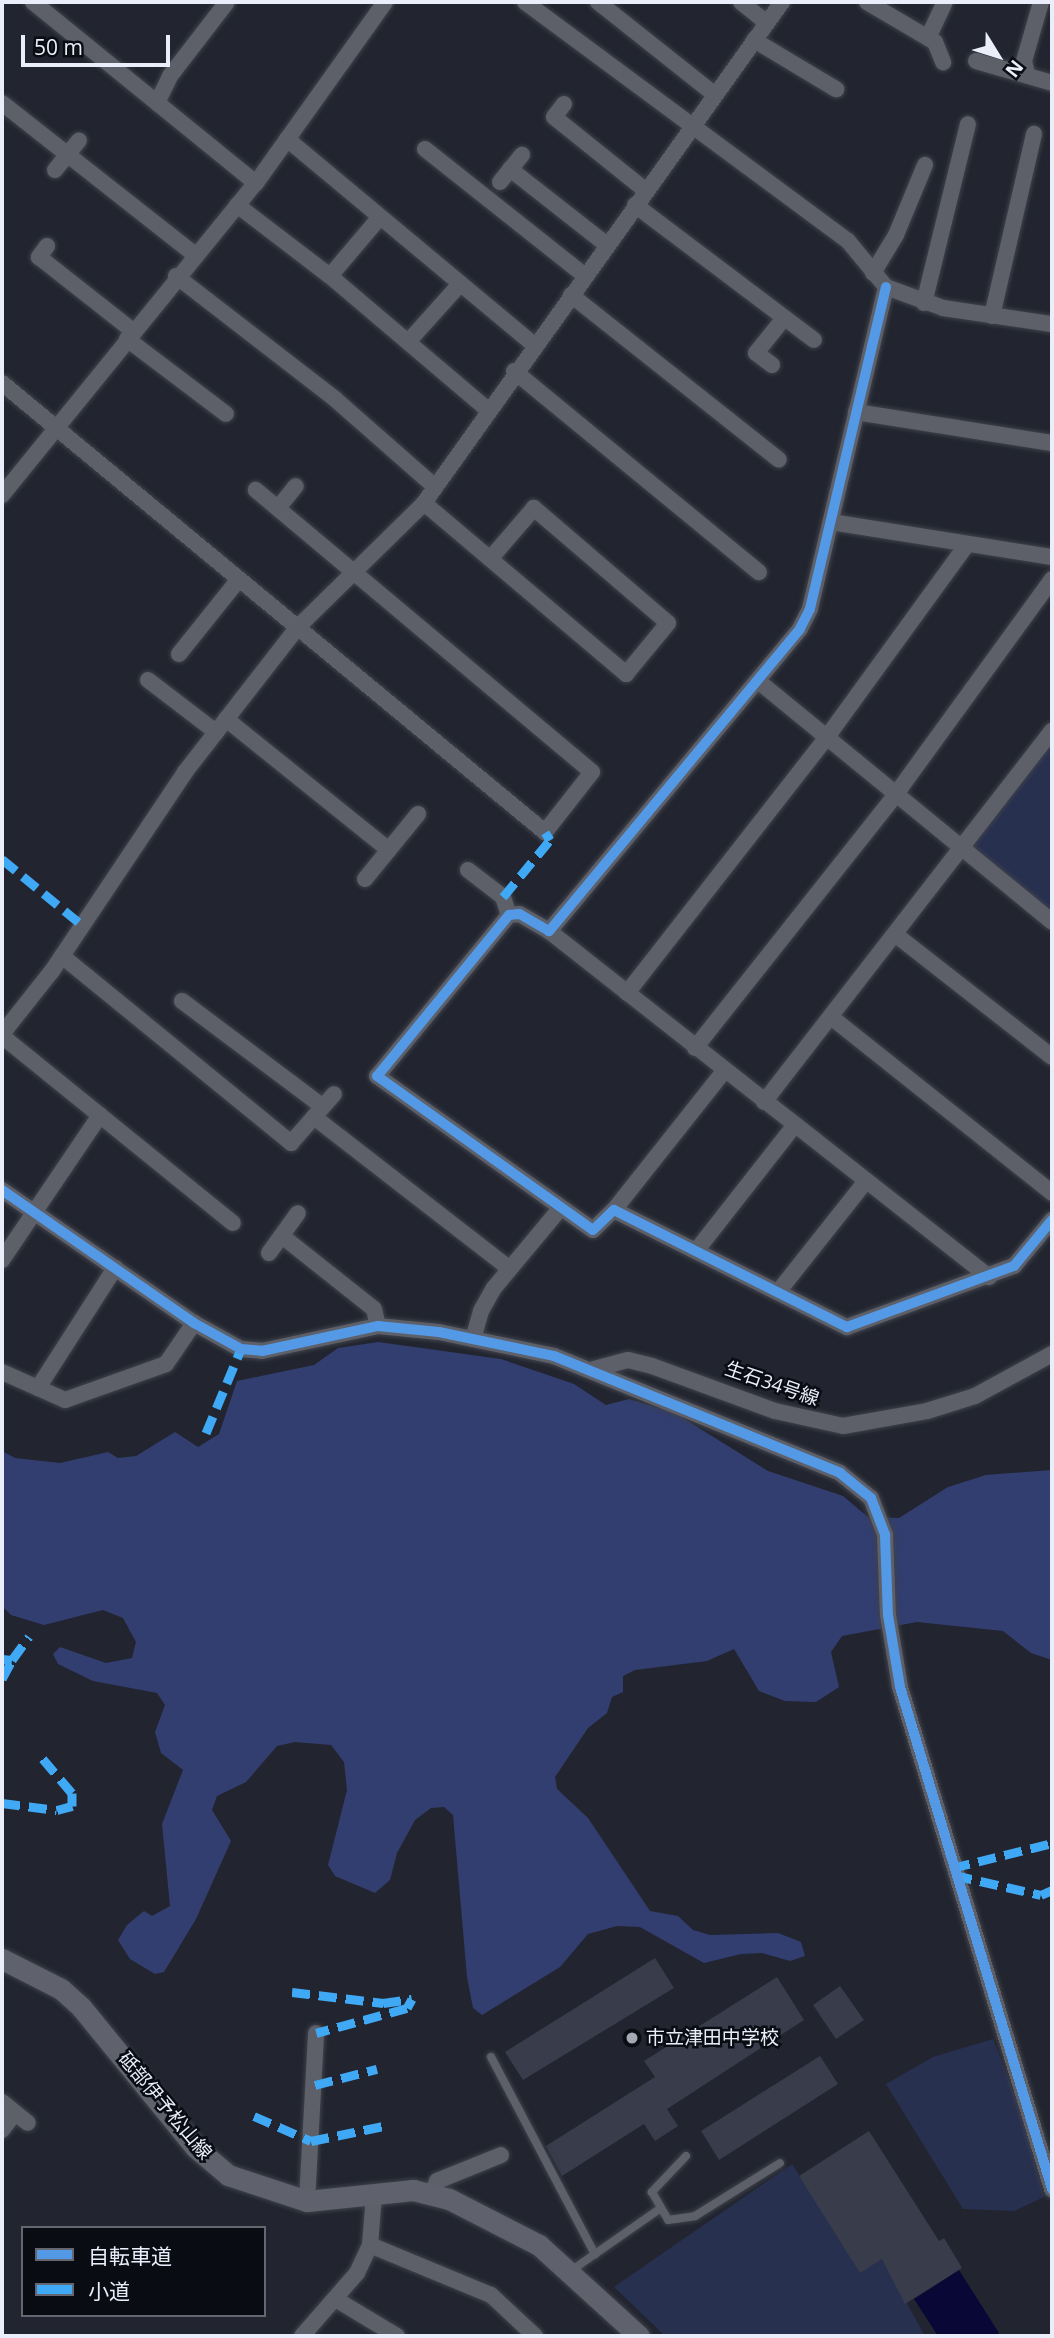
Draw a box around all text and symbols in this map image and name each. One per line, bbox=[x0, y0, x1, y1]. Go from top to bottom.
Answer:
scale bar bbox=[24, 21, 173, 65]
north arrow bbox=[963, 21, 1033, 91]
text: 50 m bbox=[34, 33, 83, 61]
text: N bbox=[1000, 55, 1030, 83]
street label: 生石34号線 bbox=[722, 1357, 822, 1411]
place label: 市立津田中学校 bbox=[646, 2027, 779, 2049]
marker: 市立津田中学校 bbox=[624, 2030, 640, 2046]
street label: 砥部伊予松山線 bbox=[114, 2048, 216, 2164]
legend bbox=[21, 2226, 266, 2317]
text: 自転車道 bbox=[88, 2242, 172, 2270]
text: 小道 bbox=[88, 2277, 130, 2305]

